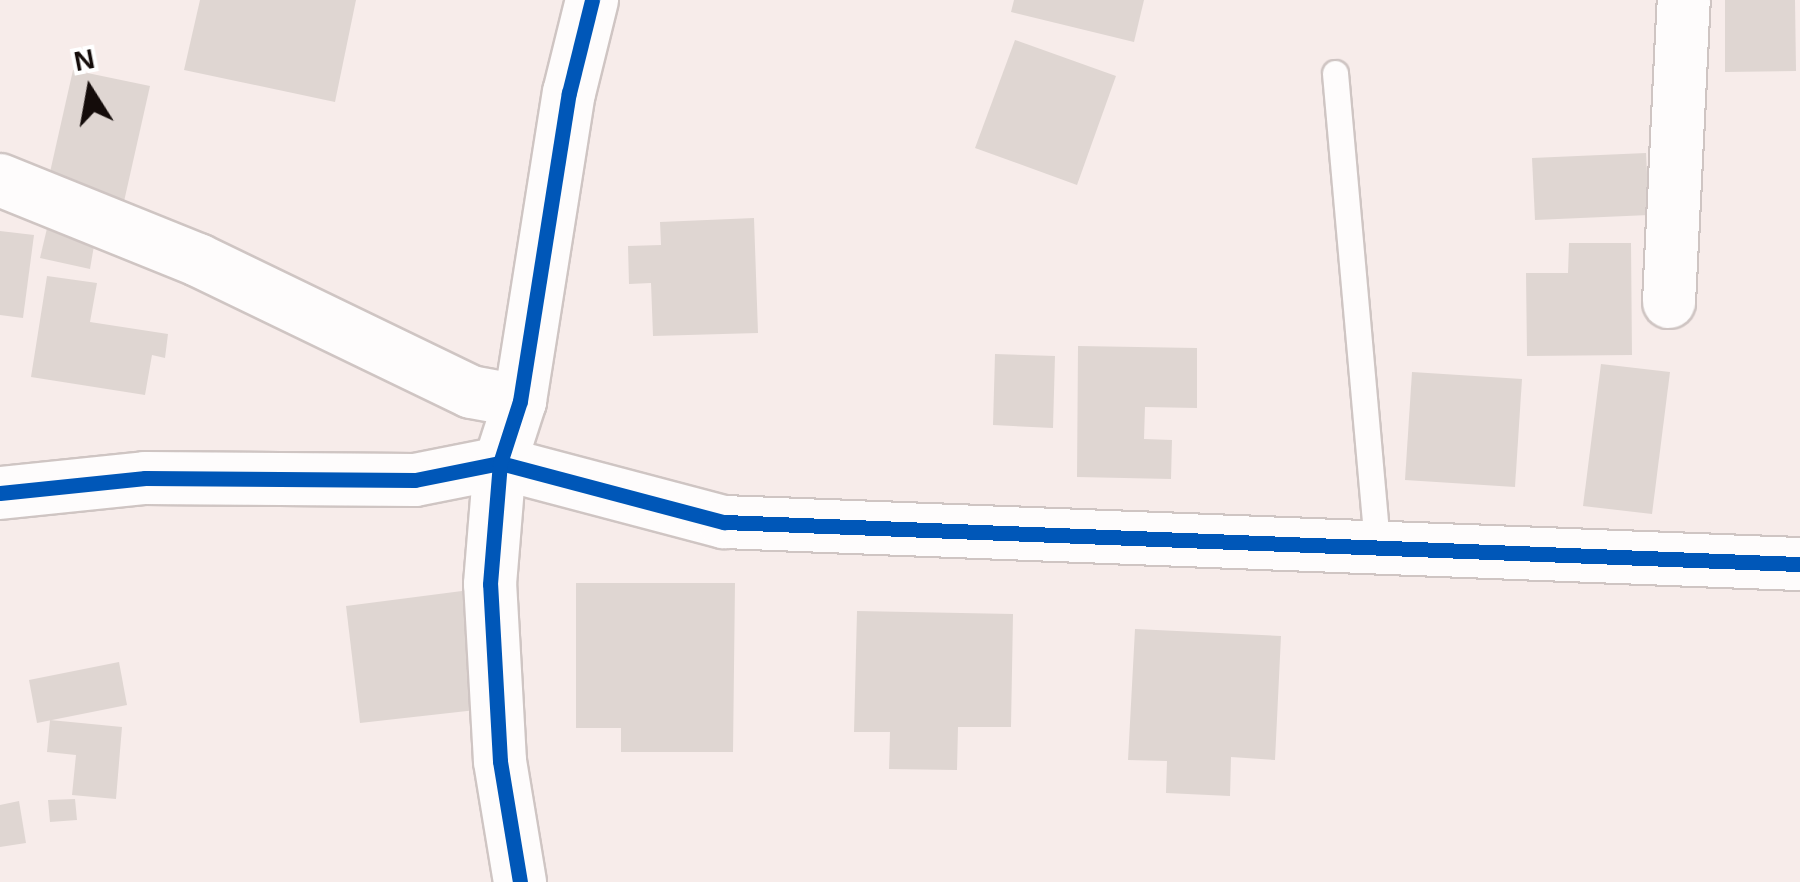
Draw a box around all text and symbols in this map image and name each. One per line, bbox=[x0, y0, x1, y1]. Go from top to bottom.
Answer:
north arrow bbox=[40, 40, 140, 140]
text: N bbox=[71, 43, 97, 77]

